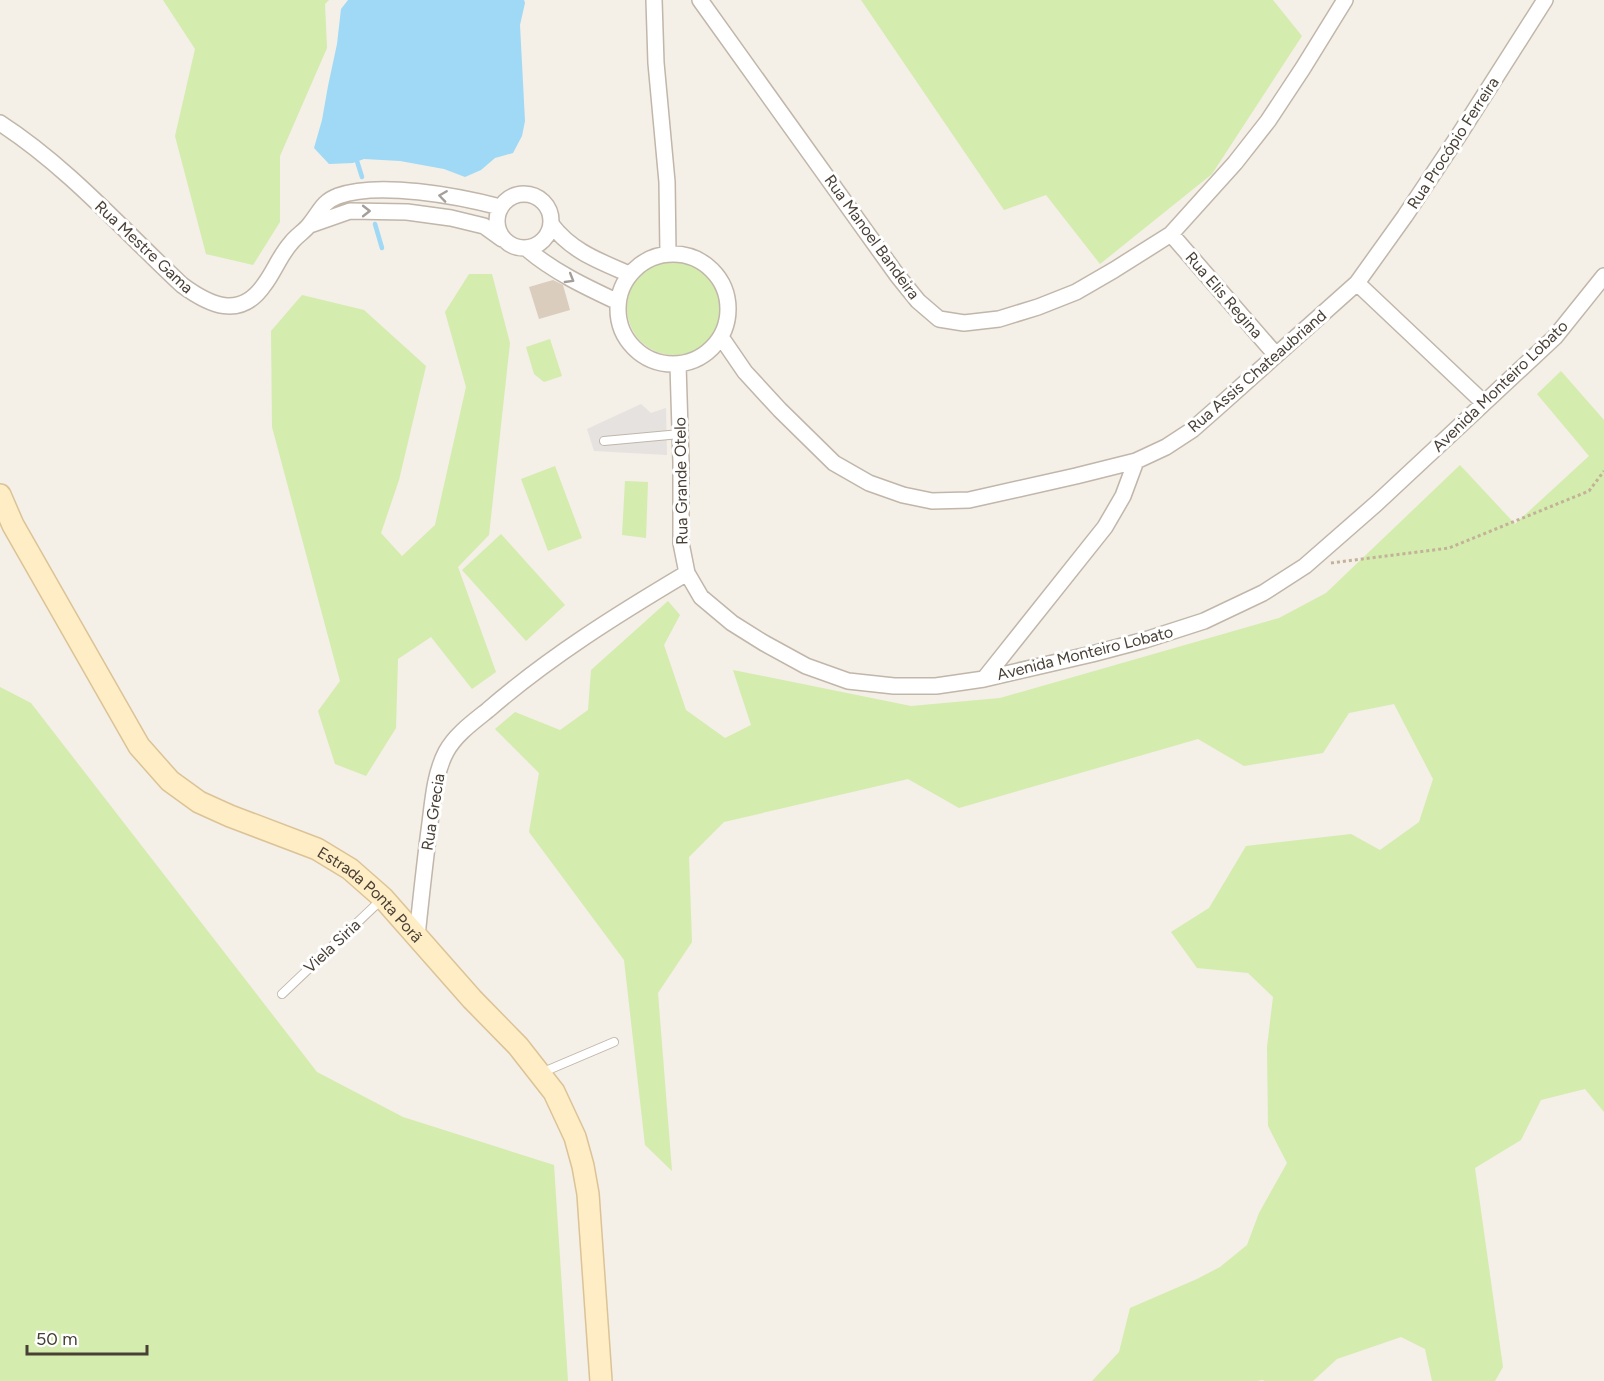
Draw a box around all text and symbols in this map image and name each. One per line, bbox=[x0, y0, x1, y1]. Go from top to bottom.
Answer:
street label: Rua Procópio Ferreira bbox=[1403, 73, 1503, 213]
street label: Rua Manoel Bandeira bbox=[820, 171, 924, 303]
one-way arrow bbox=[438, 190, 448, 202]
street label: Rua Mestre Gama bbox=[91, 197, 197, 297]
one-way arrow bbox=[361, 205, 370, 217]
street label: Rua Elis Regina bbox=[1181, 248, 1267, 342]
one-way arrow bbox=[564, 272, 574, 283]
street label: Rua Assis Chateaubriand bbox=[1184, 306, 1330, 436]
street label: Avenida Monteiro Lobato bbox=[1428, 316, 1572, 456]
street label: Rua Grande Otelo bbox=[670, 417, 692, 545]
street label: Avenida Monteiro Lobato bbox=[995, 622, 1175, 684]
street label: Rua Grecia bbox=[418, 772, 448, 852]
street label: Estrada Ponta Porã bbox=[314, 842, 427, 946]
street label: Viela Siria bbox=[300, 915, 364, 977]
scale bar bbox=[27, 1318, 147, 1356]
text: 50 m bbox=[36, 1328, 78, 1350]

